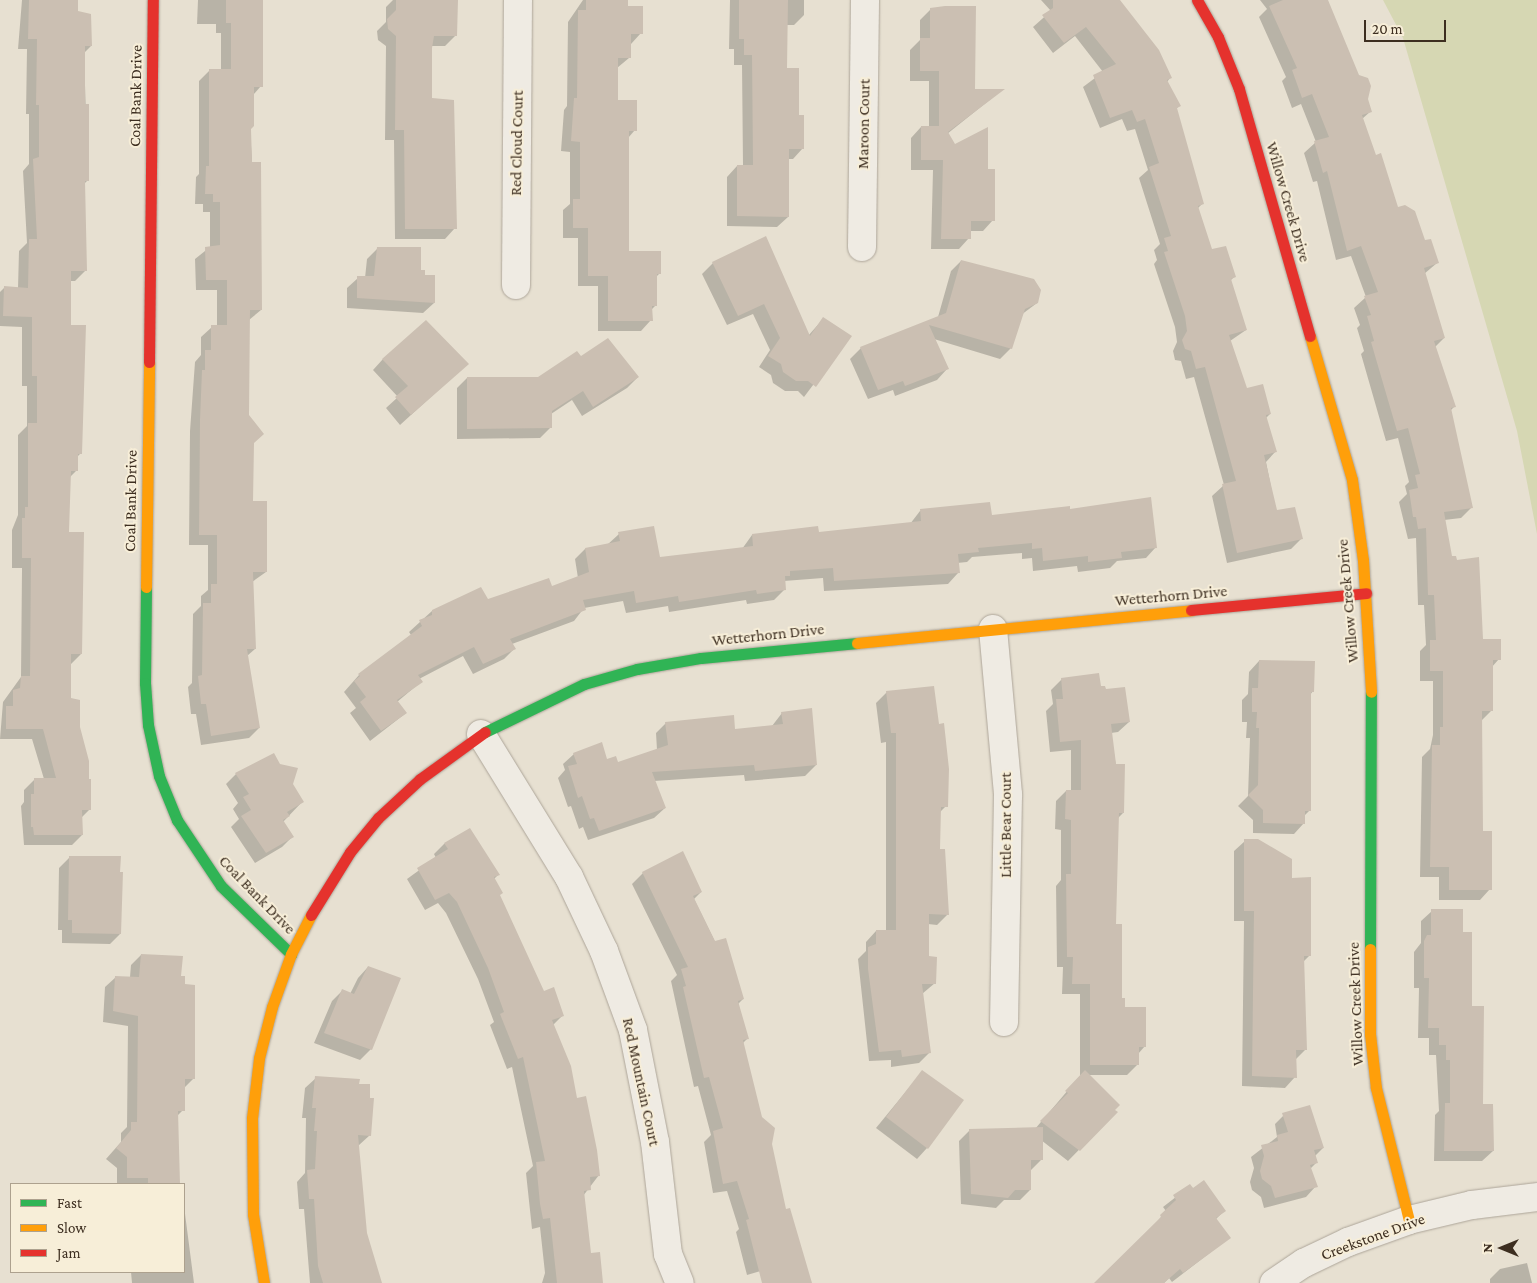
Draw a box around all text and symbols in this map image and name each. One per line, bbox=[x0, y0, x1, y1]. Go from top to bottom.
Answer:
scale bar bbox=[1367, 10, 1450, 42]
text: 20 m bbox=[1372, 21, 1403, 37]
street label: Coal Bank Drive bbox=[126, 45, 146, 147]
street label: Maroon Court bbox=[854, 79, 874, 169]
street label: Red Cloud Court bbox=[506, 90, 528, 196]
street label: Willow Creek Drive bbox=[1262, 140, 1314, 264]
street label: Coal Bank Drive bbox=[121, 450, 141, 552]
street label: Willow Creek Drive bbox=[1333, 538, 1363, 664]
street label: Wetterhorn Drive bbox=[1114, 582, 1228, 610]
street label: Wetterhorn Drive bbox=[711, 620, 825, 650]
street label: Little Bear Court bbox=[996, 772, 1016, 878]
street label: Coal Bank Drive bbox=[215, 852, 299, 938]
street label: Willow Creek Drive bbox=[1344, 942, 1368, 1066]
street label: Red Mountain Court bbox=[618, 1016, 664, 1148]
legend bbox=[10, 1183, 185, 1273]
text: Fast bbox=[57, 1195, 82, 1211]
street label: Creekstone Drive bbox=[1318, 1209, 1428, 1265]
text: Slow bbox=[57, 1220, 86, 1236]
north arrow bbox=[1477, 1223, 1527, 1273]
text: N bbox=[1479, 1243, 1495, 1253]
text: Jam bbox=[57, 1245, 80, 1261]

